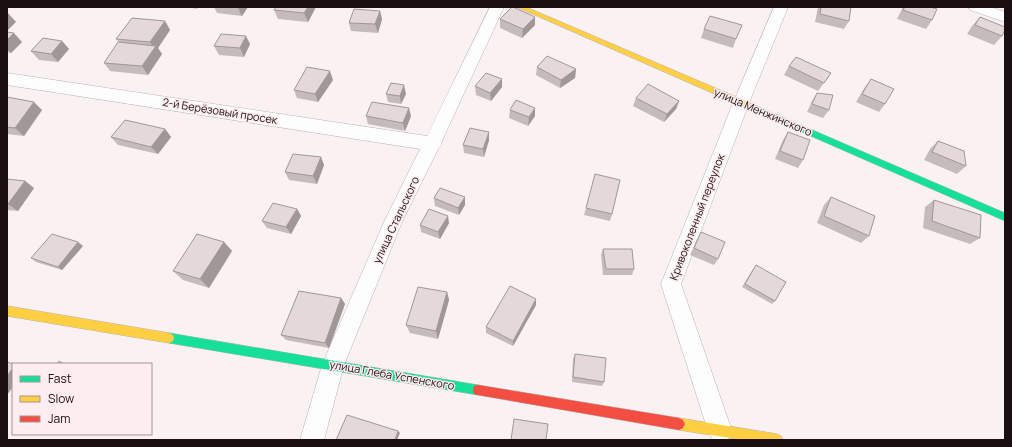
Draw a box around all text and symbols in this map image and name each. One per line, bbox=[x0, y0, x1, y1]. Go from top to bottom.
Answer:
street label: улица Менжинского bbox=[712, 84, 815, 139]
street label: 2-й Берёзовый просек bbox=[162, 94, 279, 127]
street label: Кривоколенный переулок bbox=[665, 151, 728, 282]
street label: улица Стальского bbox=[369, 173, 422, 266]
street label: улица Глеба Успенского bbox=[329, 356, 456, 393]
legend bbox=[12, 363, 152, 435]
text: Fast bbox=[48, 370, 72, 387]
text: Slow bbox=[48, 390, 74, 407]
text: Jam bbox=[48, 410, 70, 427]

